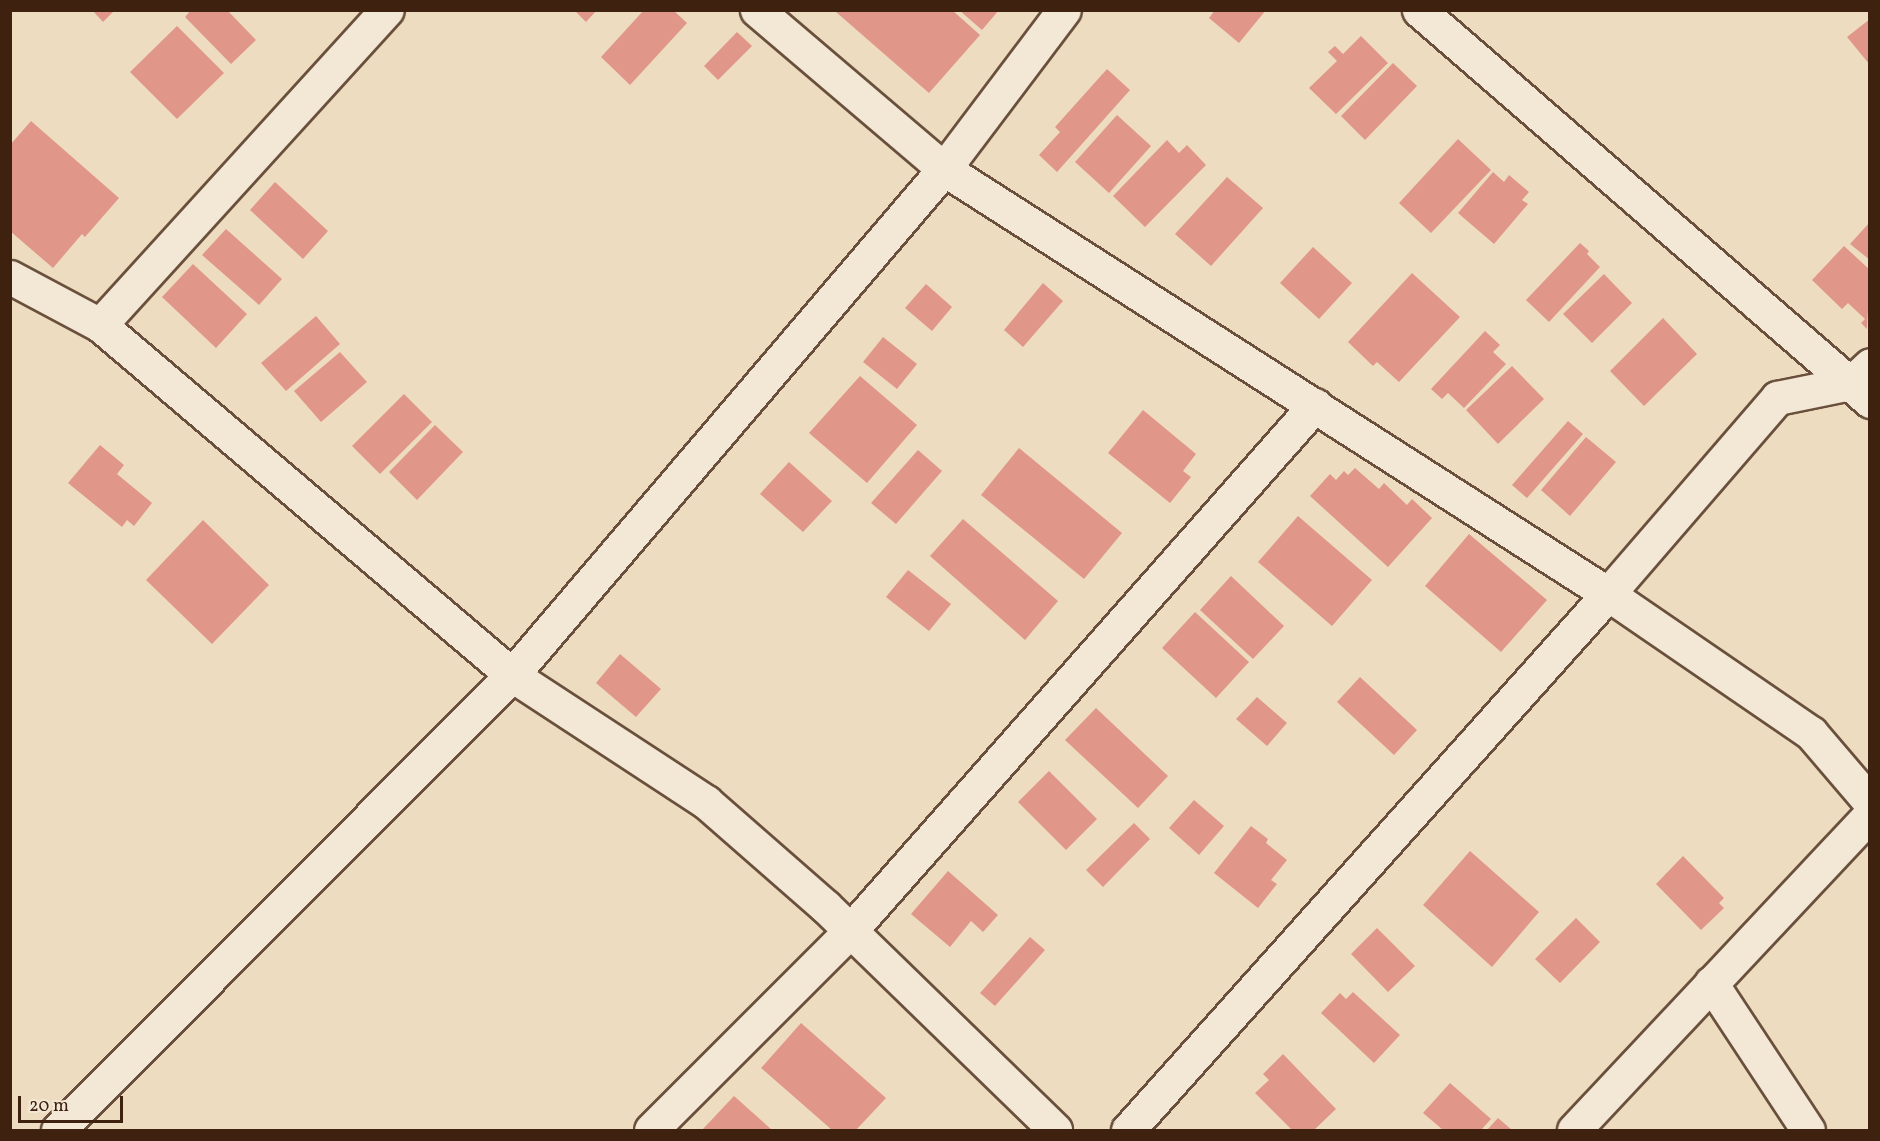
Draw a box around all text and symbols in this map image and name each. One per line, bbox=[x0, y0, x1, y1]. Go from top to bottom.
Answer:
scale bar bbox=[21, 1084, 126, 1122]
text: 20 m bbox=[29, 1094, 69, 1119]

